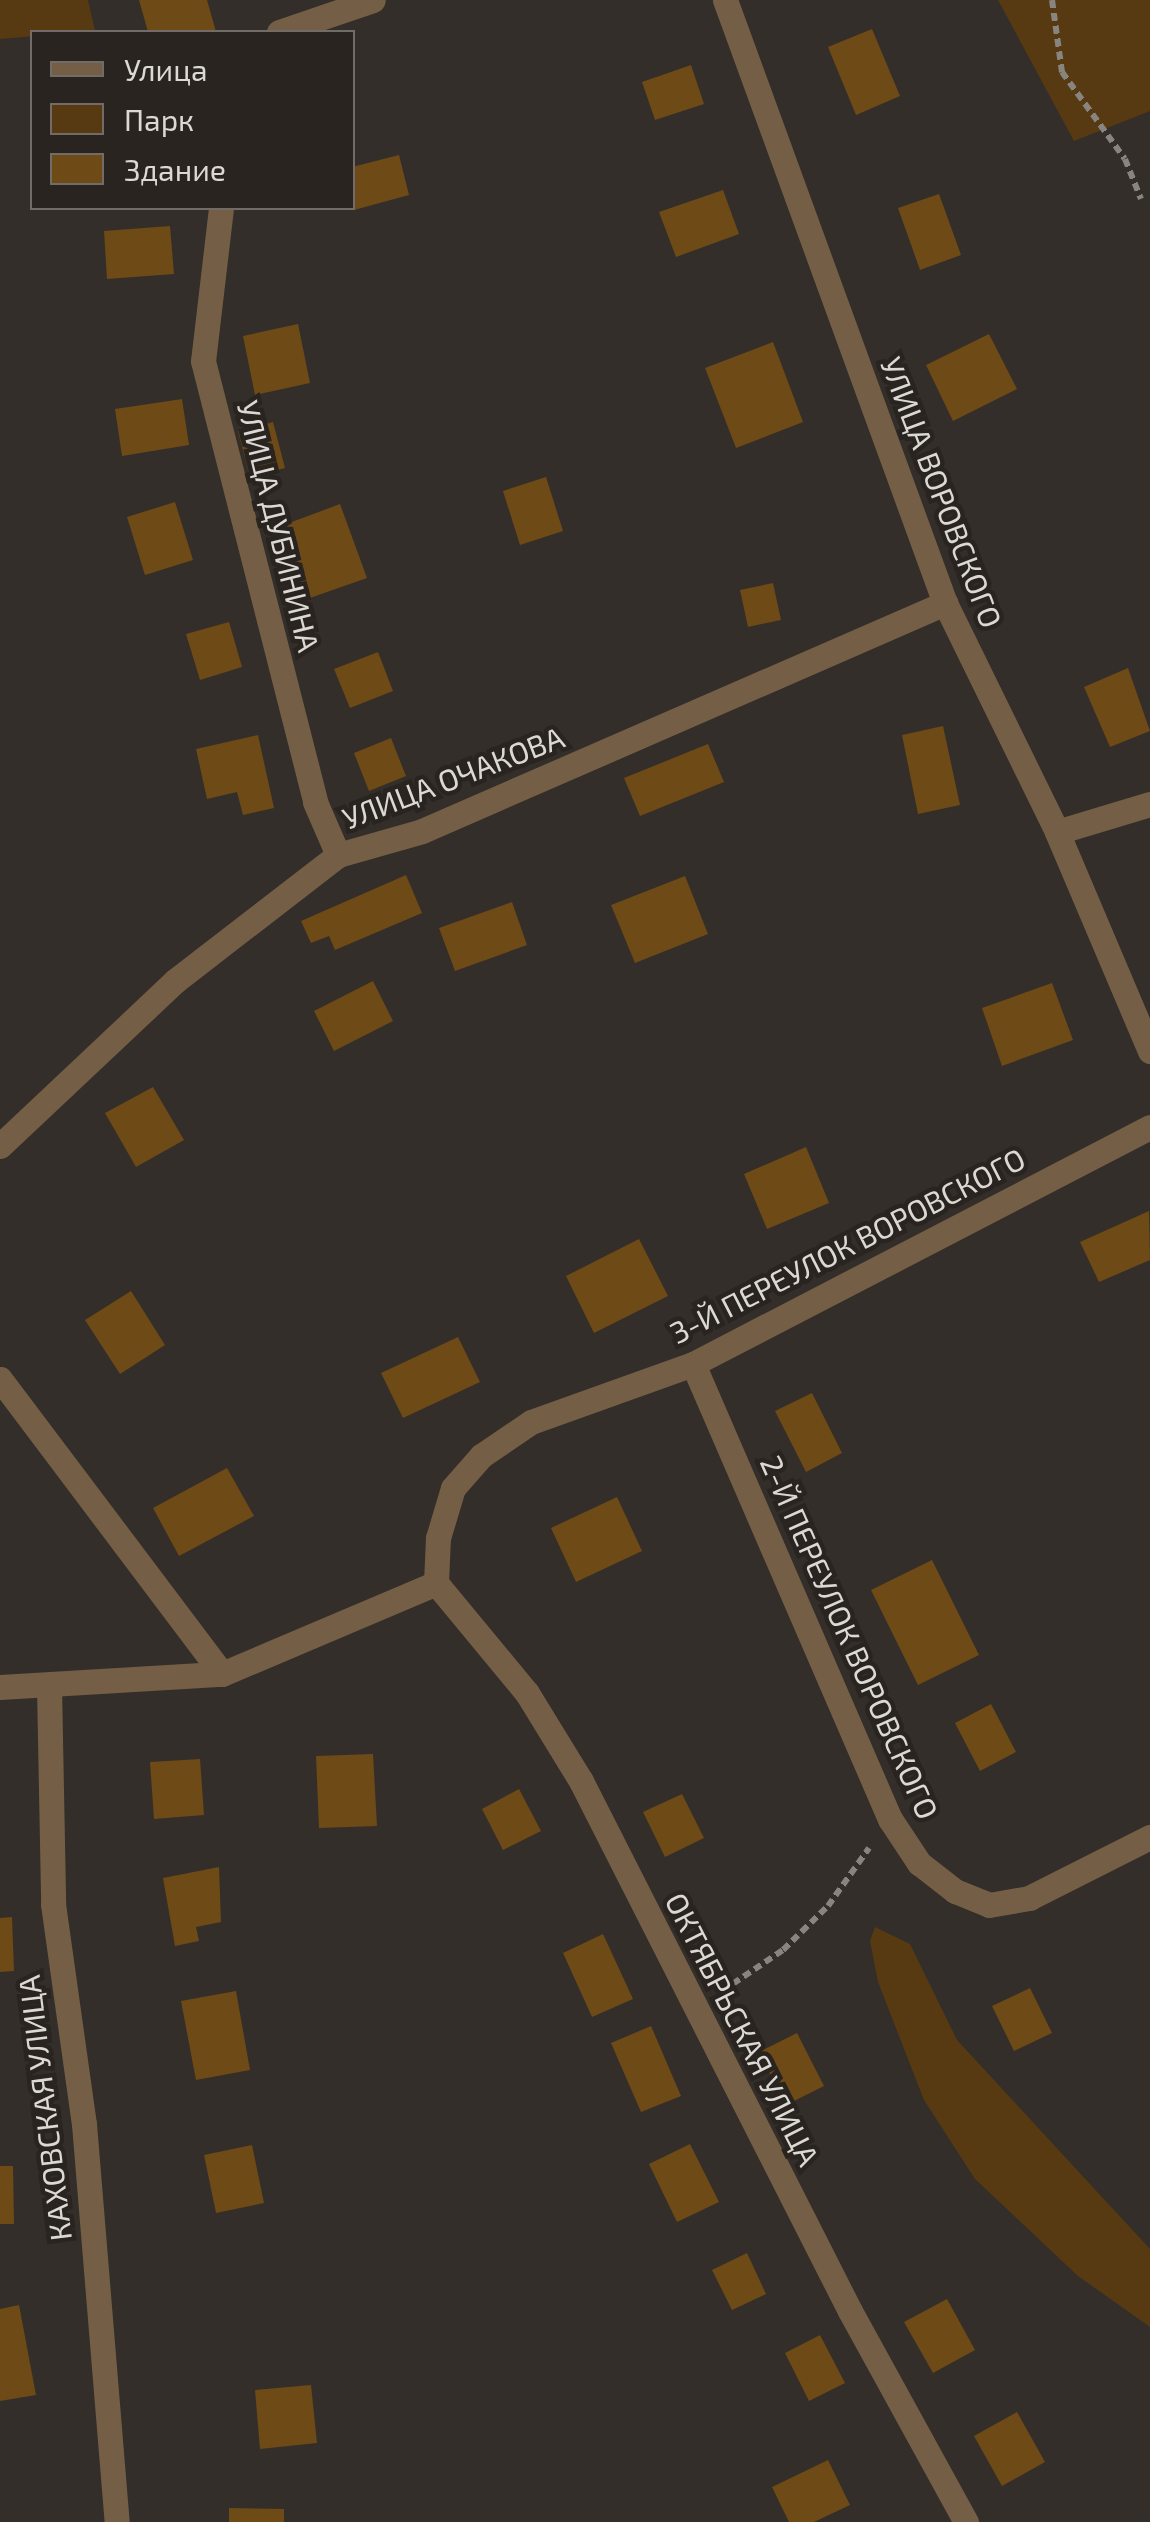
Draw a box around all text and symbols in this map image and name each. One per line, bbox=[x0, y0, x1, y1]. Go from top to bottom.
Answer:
legend bbox=[30, 30, 355, 210]
text: Улица bbox=[124, 51, 208, 87]
text: Парк bbox=[124, 101, 194, 137]
text: Здание bbox=[124, 151, 226, 187]
street label: УЛИЦА ВОРОВСКОГО bbox=[874, 352, 1010, 632]
street label: УЛИЦА ДУБИНИНА bbox=[230, 397, 328, 655]
street label: УЛИЦА ОЧАКОВА bbox=[337, 718, 569, 836]
street label: 3-Й ПЕРЕУЛОК ВОРОВСКОГО bbox=[663, 1140, 1031, 1350]
street label: 2-Й ПЕРЕУЛОК ВОРОВСКОГО bbox=[753, 1450, 947, 1824]
street label: ОКТЯБРЬСКАЯ УЛИЦА bbox=[659, 1887, 827, 2171]
street label: КАХОВСКАЯ УЛИЦА bbox=[10, 1973, 78, 2243]

